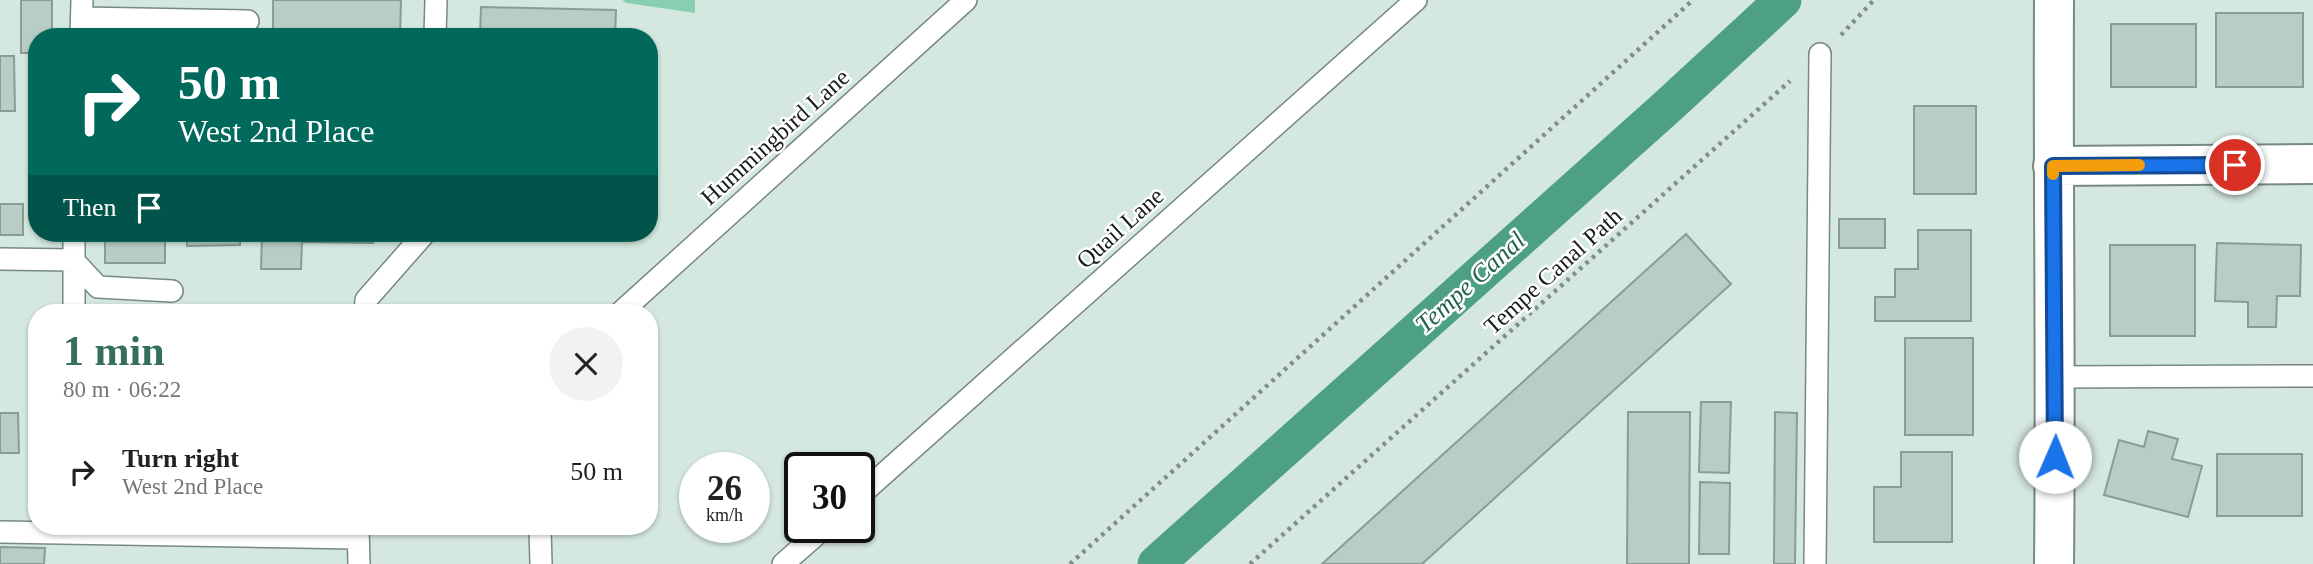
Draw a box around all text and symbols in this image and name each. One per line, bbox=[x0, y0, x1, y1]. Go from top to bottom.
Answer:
text: 50 m bbox=[178, 55, 280, 110]
icon: right bbox=[63, 56, 154, 147]
street label: Hummingbird Lane bbox=[696, 64, 854, 210]
text: West 2nd Place bbox=[178, 113, 374, 149]
pin bbox=[2205, 135, 2265, 195]
icon: arrive bbox=[2216, 146, 2254, 184]
street label: Quail Lane bbox=[1071, 182, 1169, 274]
icon: arrive bbox=[130, 189, 168, 227]
text: Then bbox=[63, 193, 116, 222]
street label: Tempe Canal Path bbox=[1479, 203, 1627, 339]
water label: Tempe Canal bbox=[1410, 226, 1531, 339]
button: close bbox=[549, 327, 623, 401]
text: 1 min bbox=[63, 328, 165, 374]
text: 80 m · 06:22 bbox=[63, 377, 181, 402]
position arrow bbox=[2018, 420, 2092, 494]
text: Turn right bbox=[122, 444, 239, 473]
speed limit sign: 30 bbox=[784, 452, 875, 543]
icon: right bbox=[63, 453, 101, 491]
text: 50 m bbox=[570, 457, 623, 486]
text: 26 bbox=[707, 469, 742, 508]
text: West 2nd Place bbox=[122, 474, 263, 499]
text: km/h bbox=[706, 505, 743, 525]

